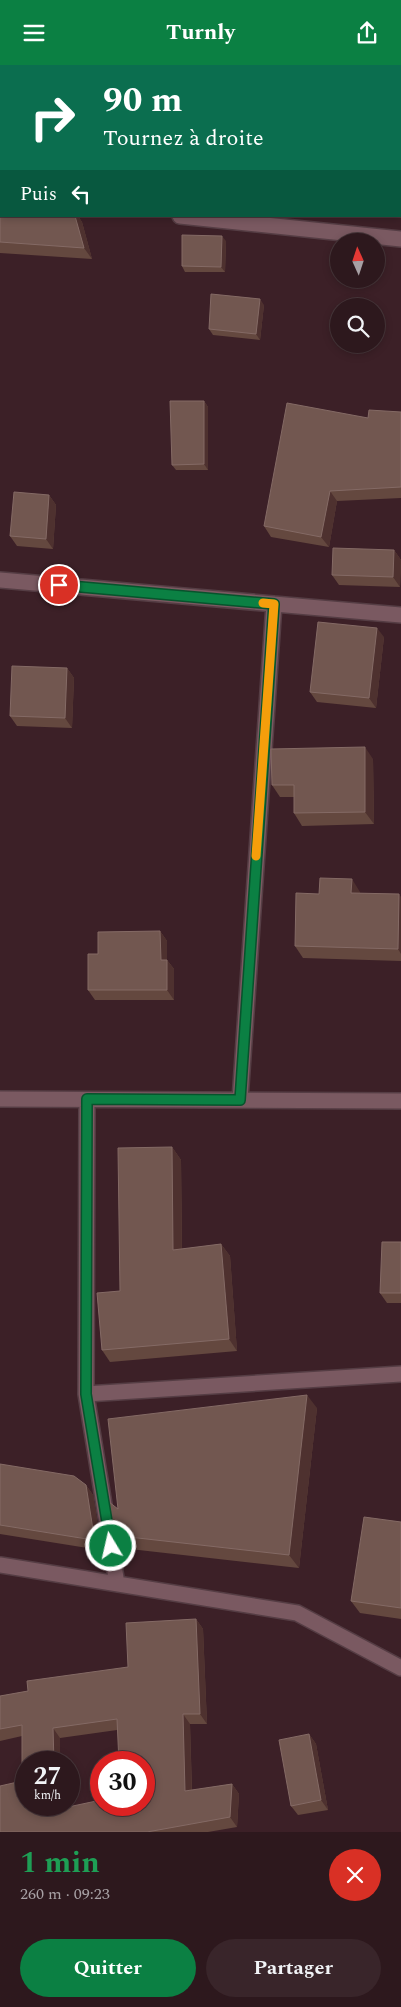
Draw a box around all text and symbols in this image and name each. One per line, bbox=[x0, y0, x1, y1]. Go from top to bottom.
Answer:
text: Turnly bbox=[166, 16, 235, 49]
icon: menu bbox=[20, 19, 48, 47]
icon: share bbox=[353, 19, 381, 47]
text: 90 m bbox=[103, 74, 183, 127]
icon: right bbox=[20, 85, 85, 150]
text: Tournez à droite bbox=[103, 122, 264, 155]
text: Puis bbox=[20, 180, 57, 209]
icon: left bbox=[67, 180, 95, 208]
north arrow bbox=[330, 233, 385, 287]
map controls bbox=[330, 233, 385, 353]
button: search bbox=[330, 298, 385, 353]
pin bbox=[38, 564, 80, 606]
icon: arrive bbox=[45, 571, 73, 599]
position arrow bbox=[84, 1519, 136, 1571]
speed limit sign: 30 bbox=[90, 1751, 155, 1816]
text: 27 bbox=[33, 1758, 62, 1796]
text: km/h bbox=[34, 1786, 61, 1805]
text: 1 min bbox=[20, 1840, 100, 1886]
button: close bbox=[329, 1849, 381, 1901]
text: 260 m · 09:23 bbox=[20, 1882, 110, 1906]
button: Quitter bbox=[20, 1939, 196, 1997]
button: Partager bbox=[206, 1939, 381, 1997]

